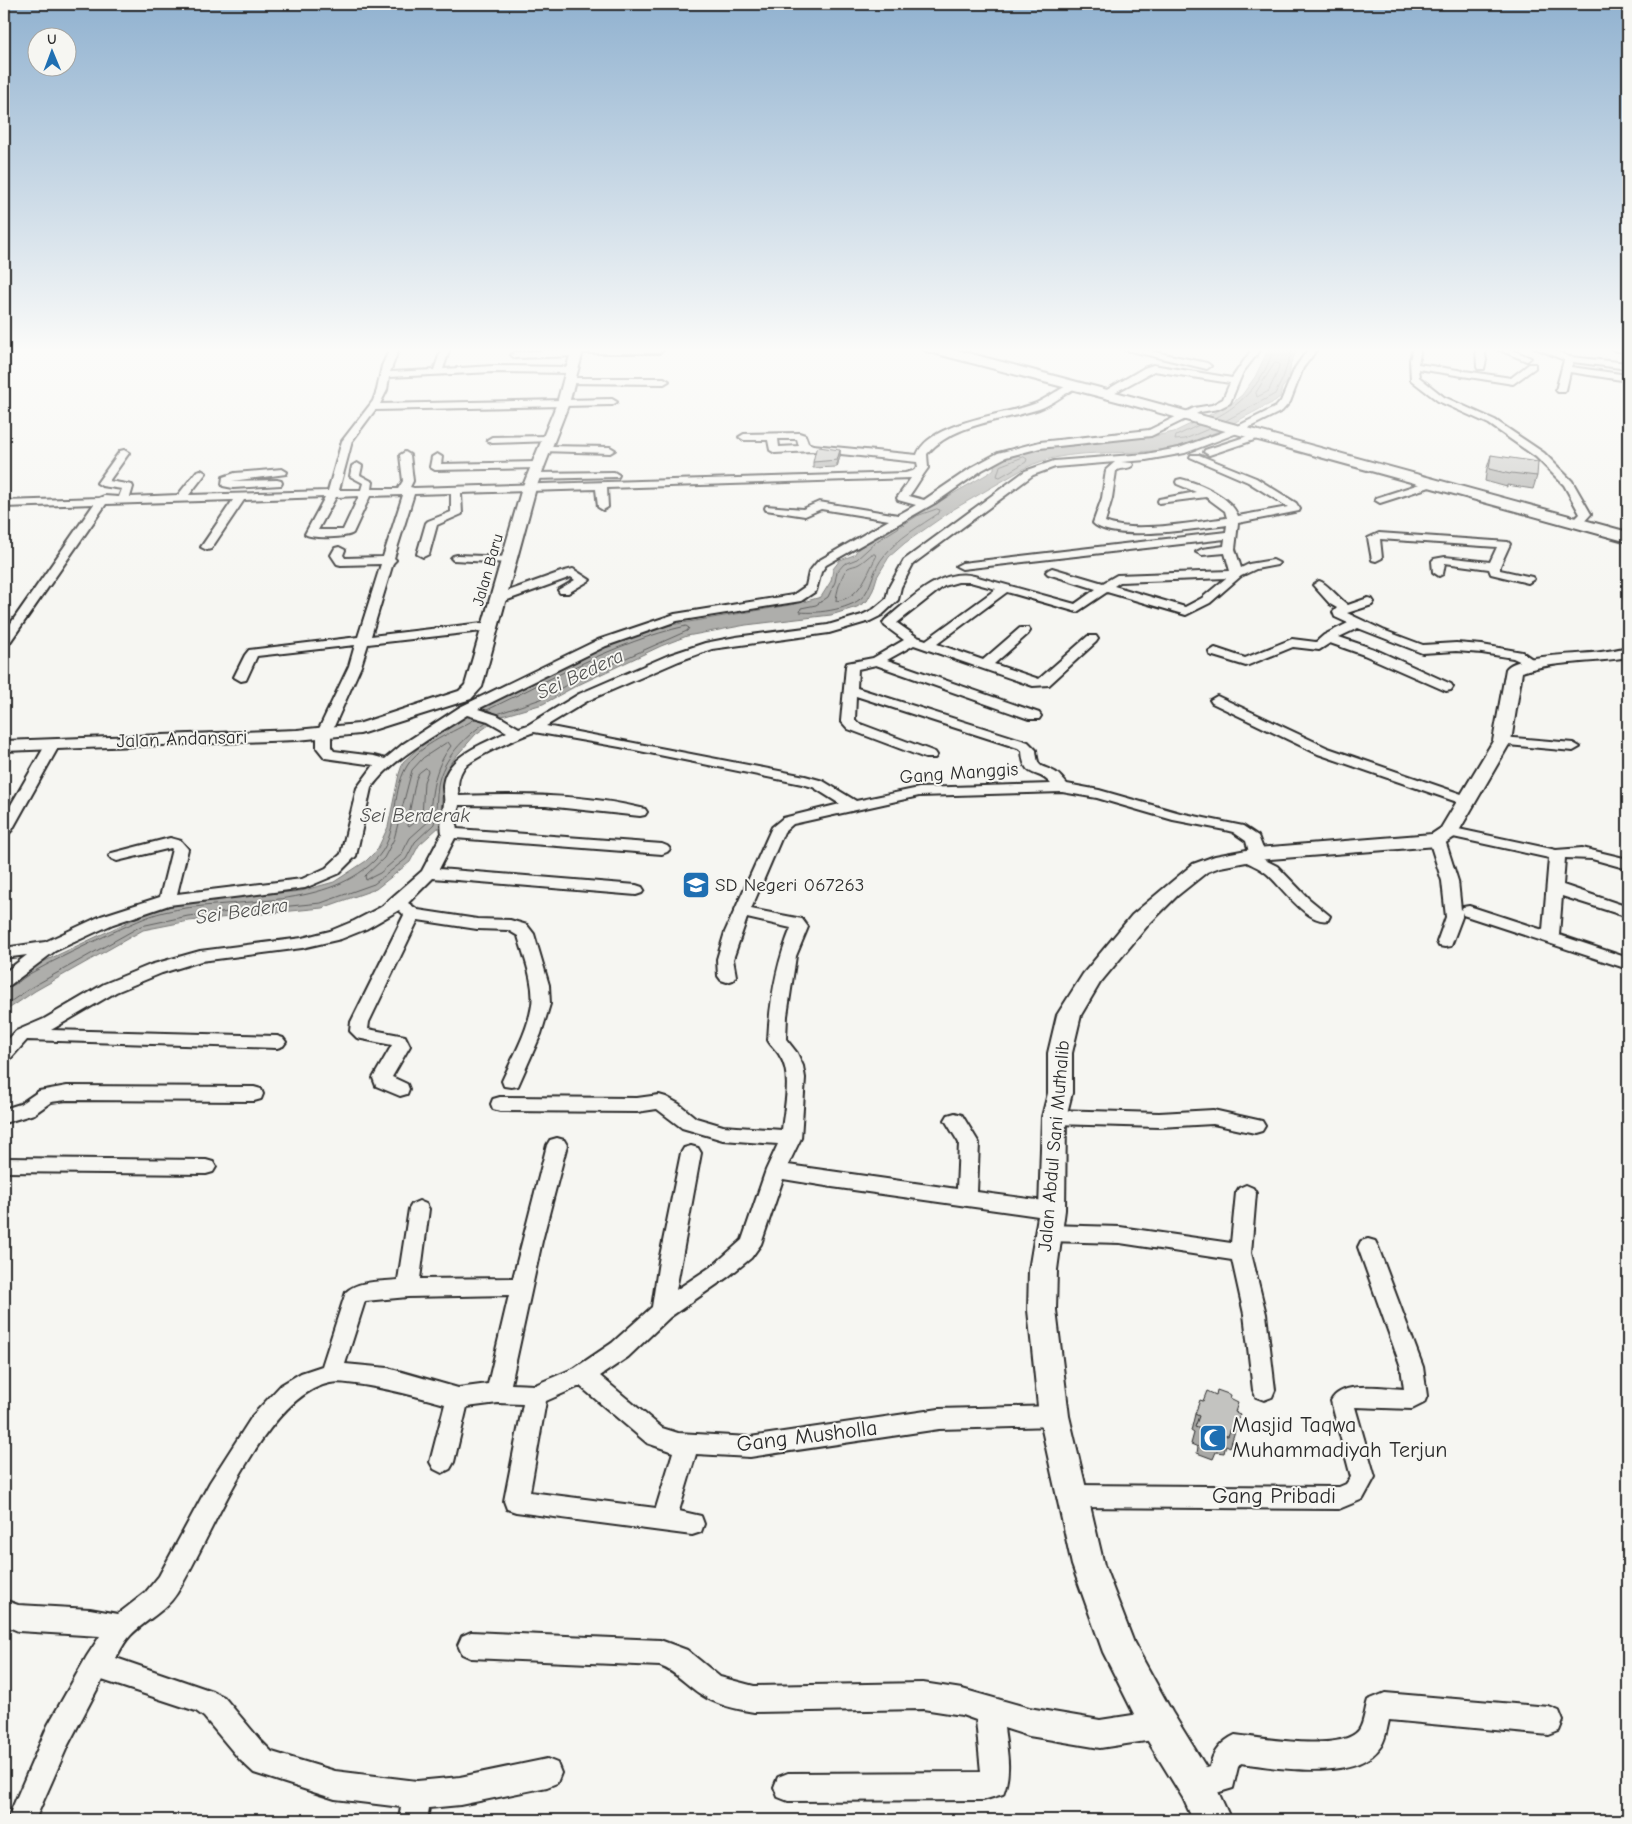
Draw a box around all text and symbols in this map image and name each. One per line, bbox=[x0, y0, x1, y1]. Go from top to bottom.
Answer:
north arrow bbox=[28, 28, 78, 78]
text: U bbox=[47, 31, 57, 48]
street label: Jalan Baru bbox=[469, 532, 507, 608]
water label: Sei Bedera bbox=[533, 644, 627, 704]
street label: Jalan Andansari bbox=[116, 726, 248, 752]
street label: Gang Manggis bbox=[899, 758, 1019, 788]
water label: Sei Berderak bbox=[360, 804, 470, 827]
school or university icon: SD Negeri 067263 bbox=[681, 870, 711, 900]
place label: SD Negeri 067263 bbox=[715, 874, 864, 896]
water label: Sei Bedera bbox=[194, 893, 290, 929]
street label: Jalan Abdul Sani Muthalib bbox=[1034, 1039, 1074, 1253]
place label: Masjid Taqwa Muhammadiyah Terjun bbox=[1232, 1412, 1447, 1463]
street label: Gang Musholla bbox=[735, 1414, 879, 1458]
mosque icon: Masjid Taqwa Muhammadiyah Terjun bbox=[1198, 1423, 1228, 1453]
street label: Gang Pribadi bbox=[1212, 1483, 1336, 1509]

